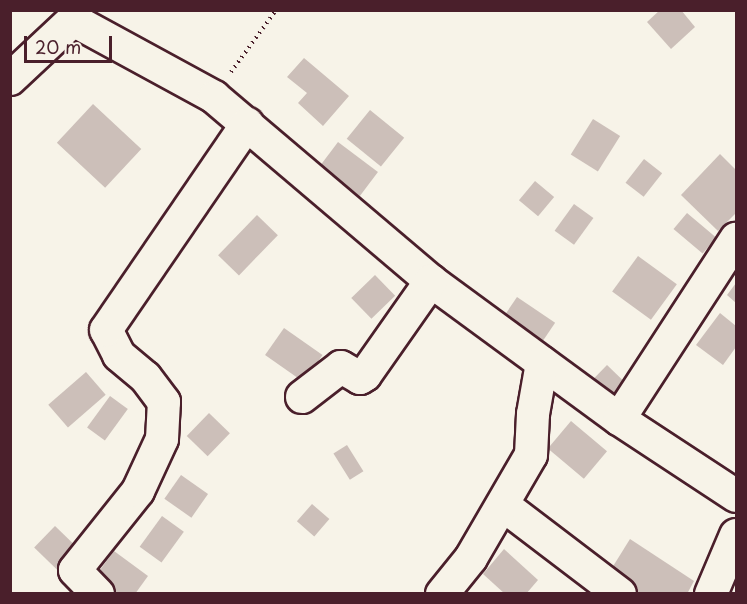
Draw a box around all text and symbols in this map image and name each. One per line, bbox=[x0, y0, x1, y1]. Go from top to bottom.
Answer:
scale bar bbox=[27, 24, 116, 62]
text: 20 m bbox=[35, 33, 81, 60]

